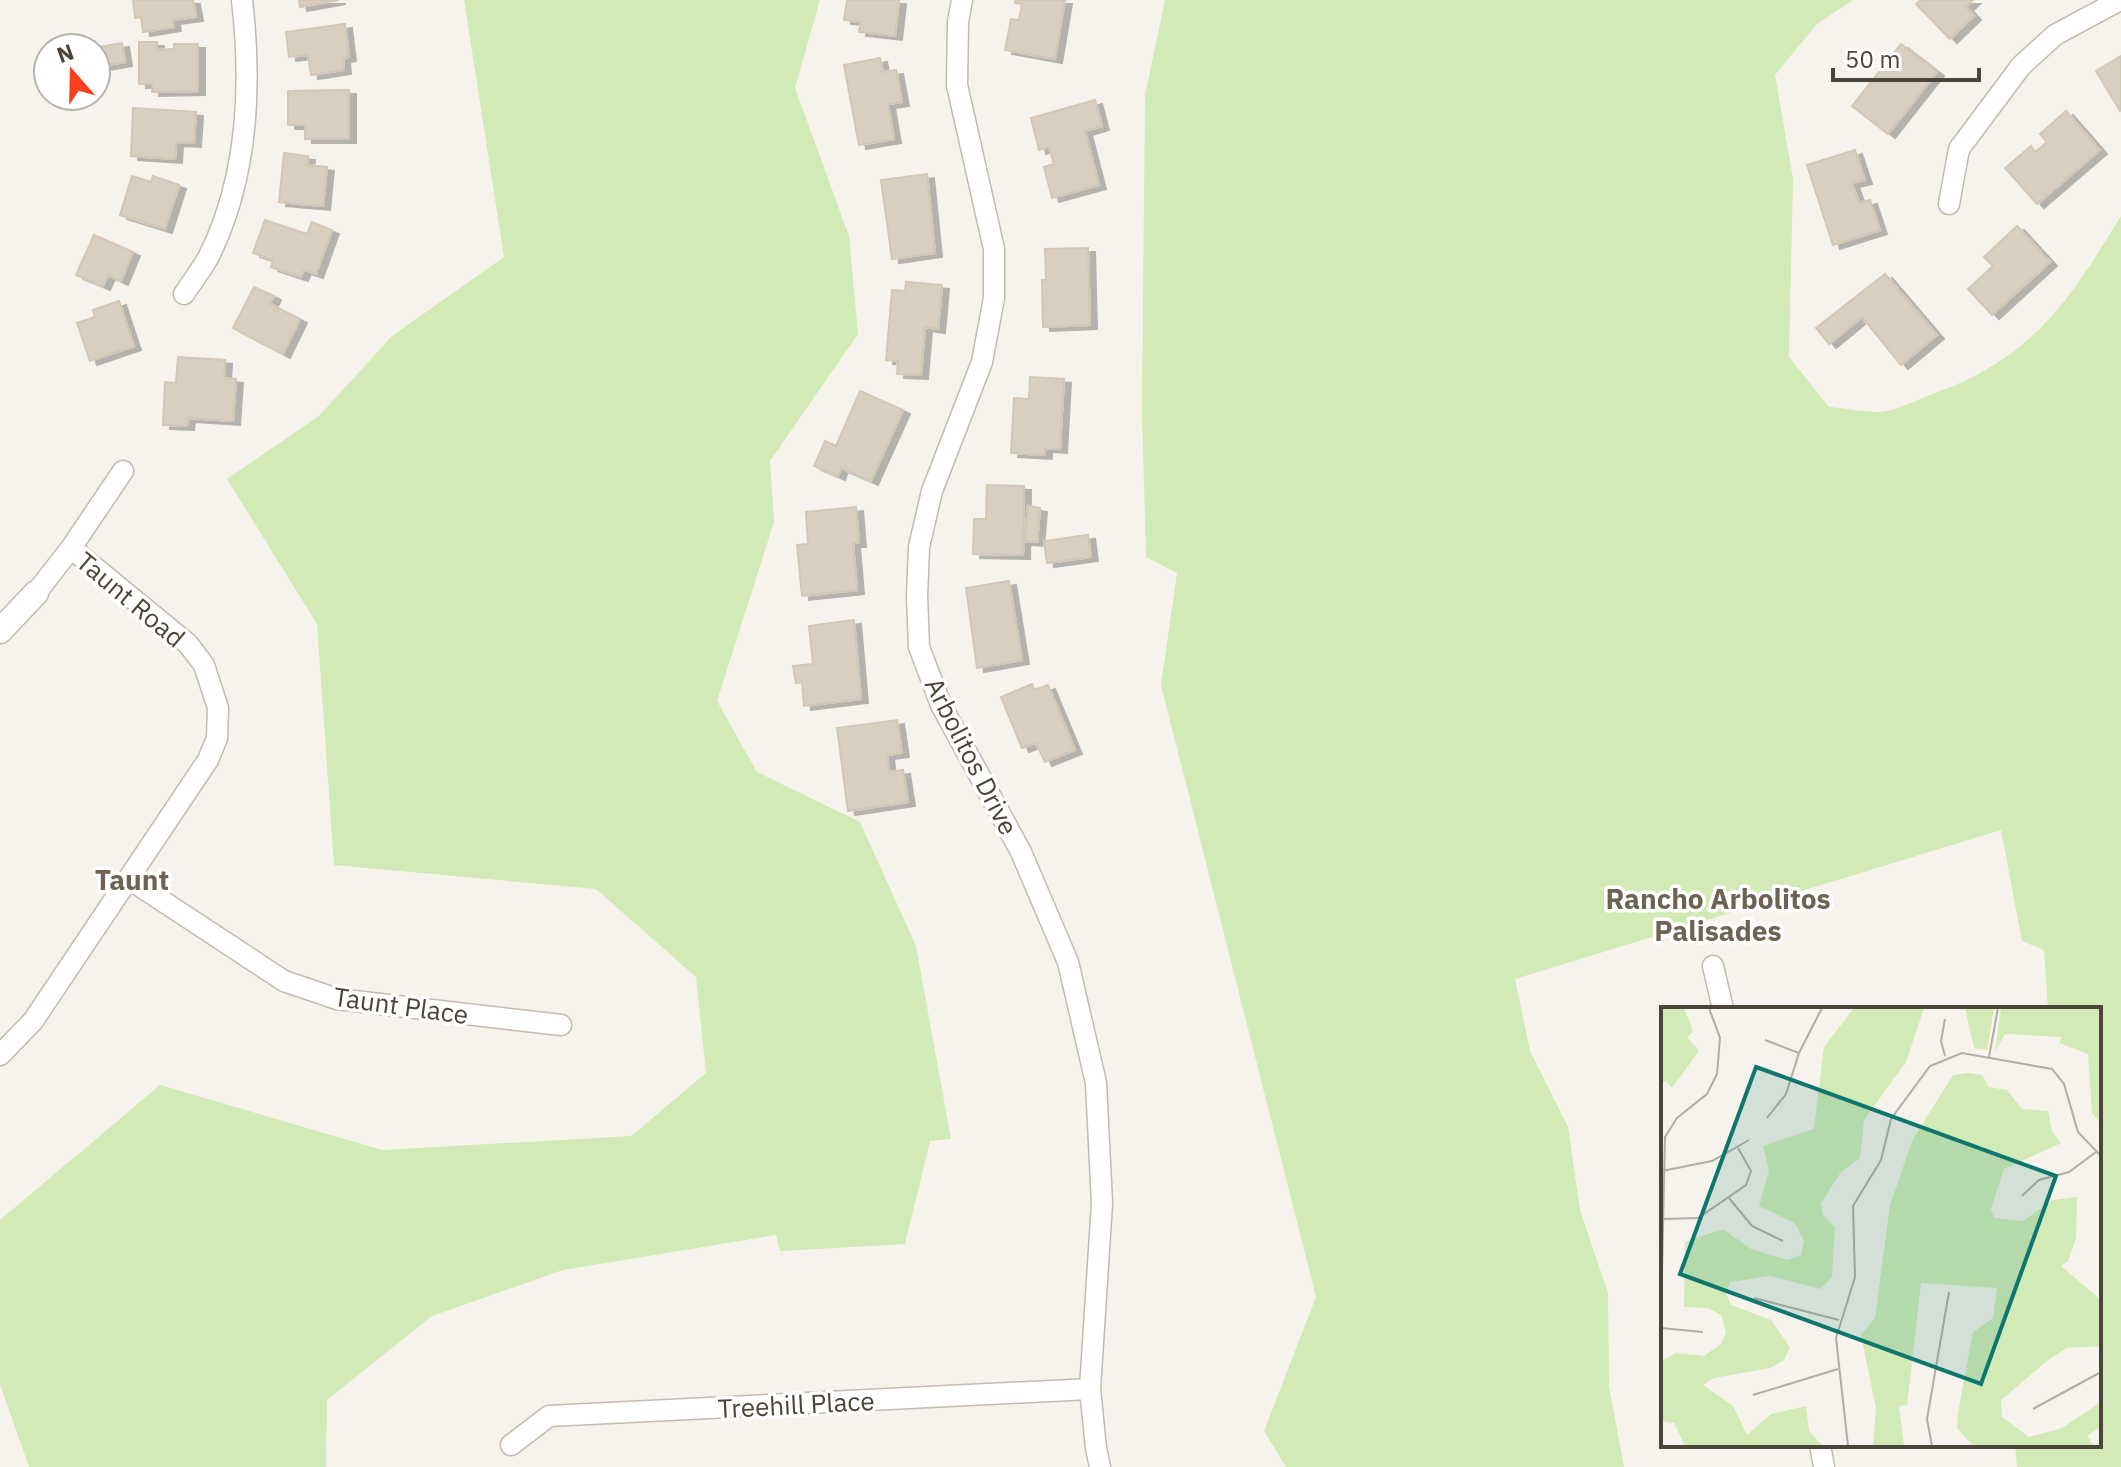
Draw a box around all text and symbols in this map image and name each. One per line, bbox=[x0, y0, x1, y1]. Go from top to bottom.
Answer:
north arrow bbox=[32, 32, 112, 112]
scale bar bbox=[1833, 32, 1979, 82]
text: N bbox=[53, 36, 77, 69]
text: 50 m bbox=[1845, 43, 1900, 75]
street label: Taunt Road bbox=[70, 544, 192, 654]
street label: Arbolitos Drive bbox=[918, 672, 1026, 840]
district label: Taunt bbox=[95, 861, 169, 898]
district label: Rancho Arbolitos Palisades bbox=[1605, 880, 1831, 949]
street label: Taunt Place bbox=[331, 979, 471, 1031]
inset map bbox=[1661, 1007, 2101, 1447]
street label: Treehill Place bbox=[717, 1383, 875, 1425]

